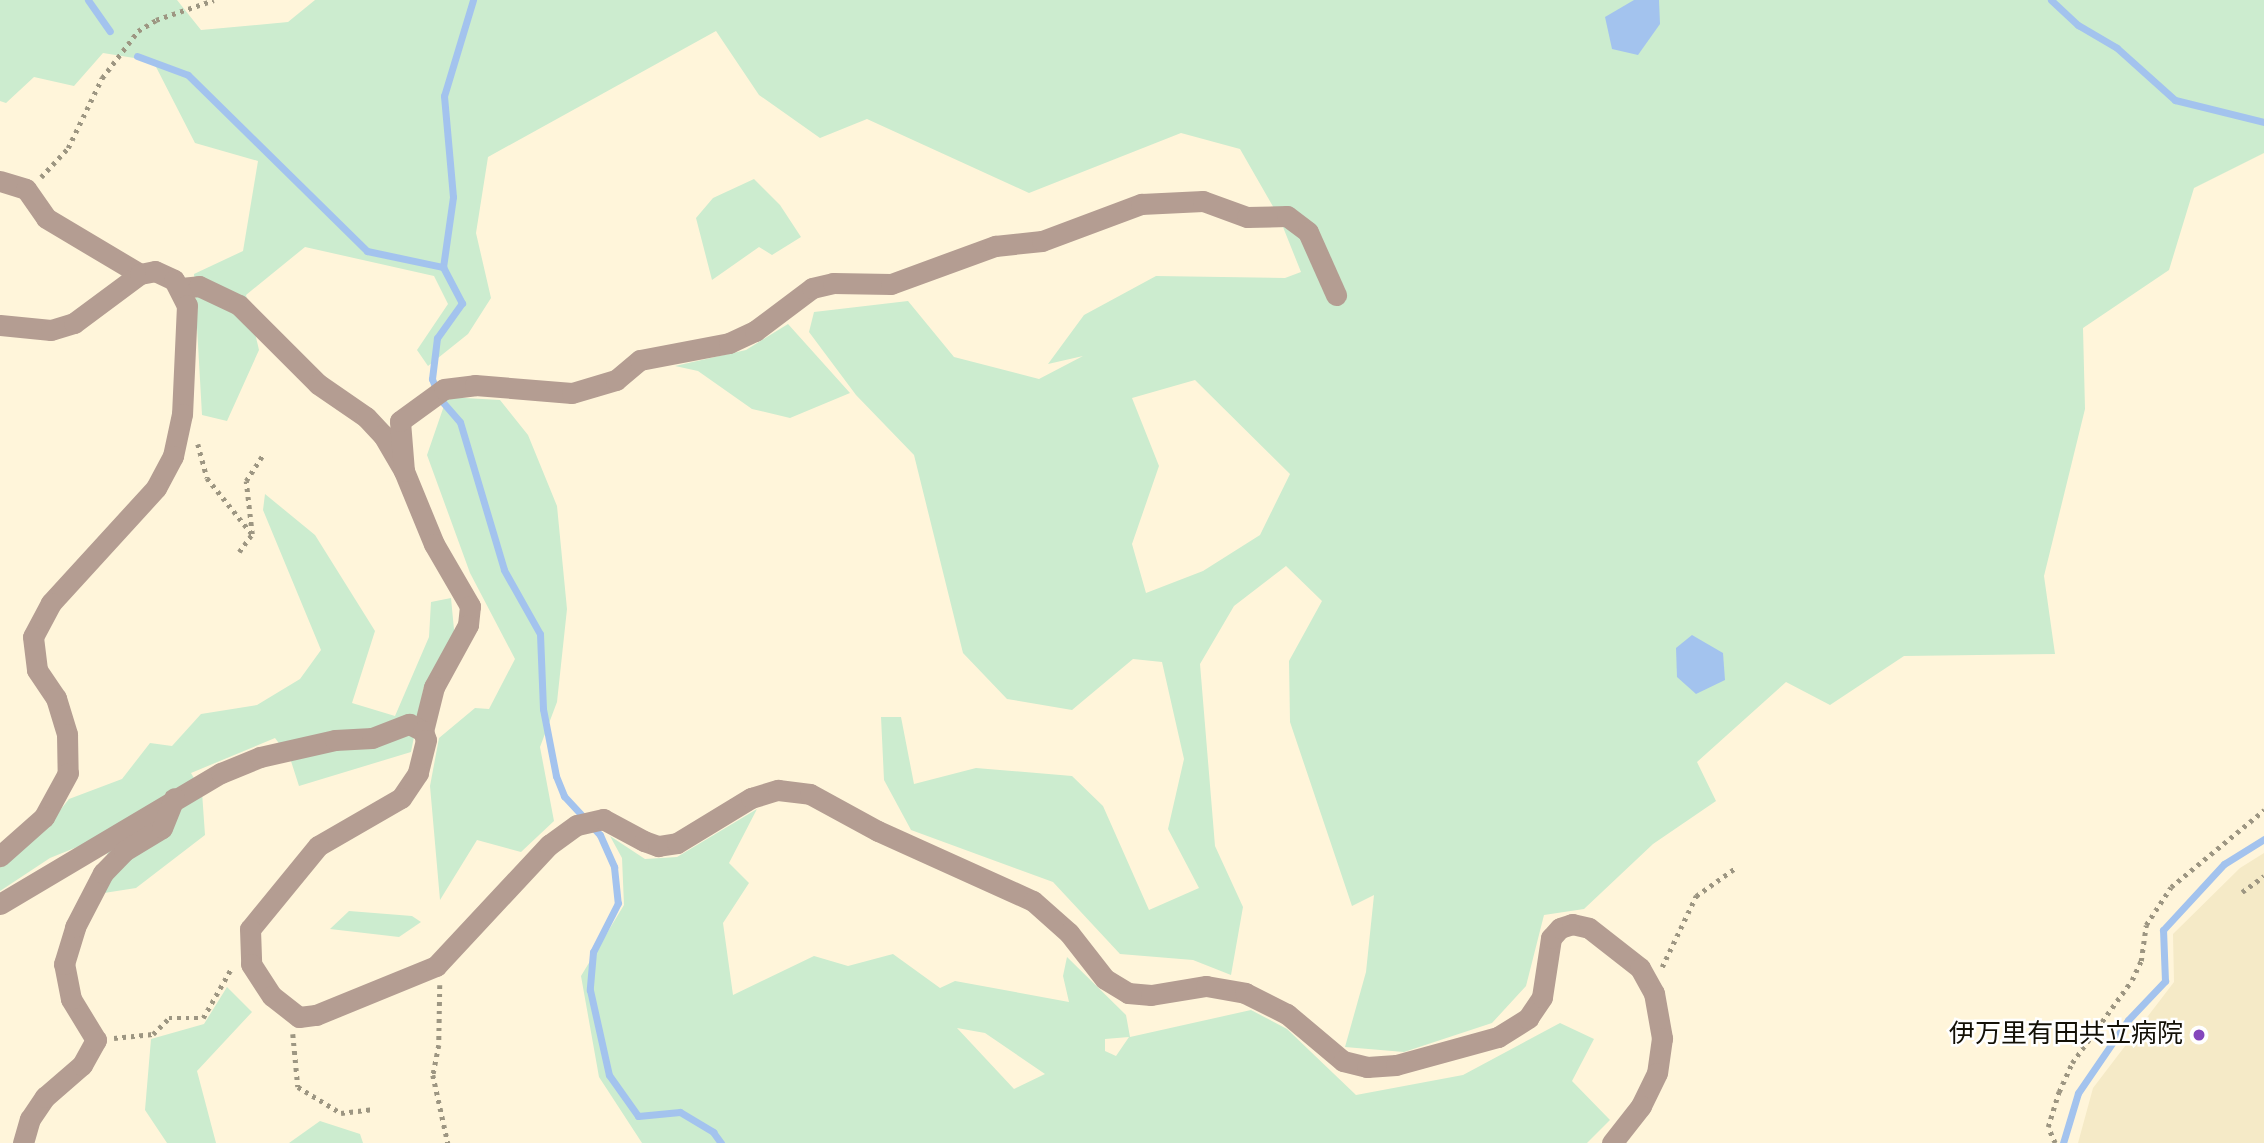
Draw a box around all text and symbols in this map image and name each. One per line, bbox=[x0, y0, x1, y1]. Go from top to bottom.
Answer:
place label: 伊万里有田共立病院 bbox=[1949, 1019, 2183, 1051]
marker: 伊万里有田共立病院 bbox=[2189, 1025, 2209, 1045]

